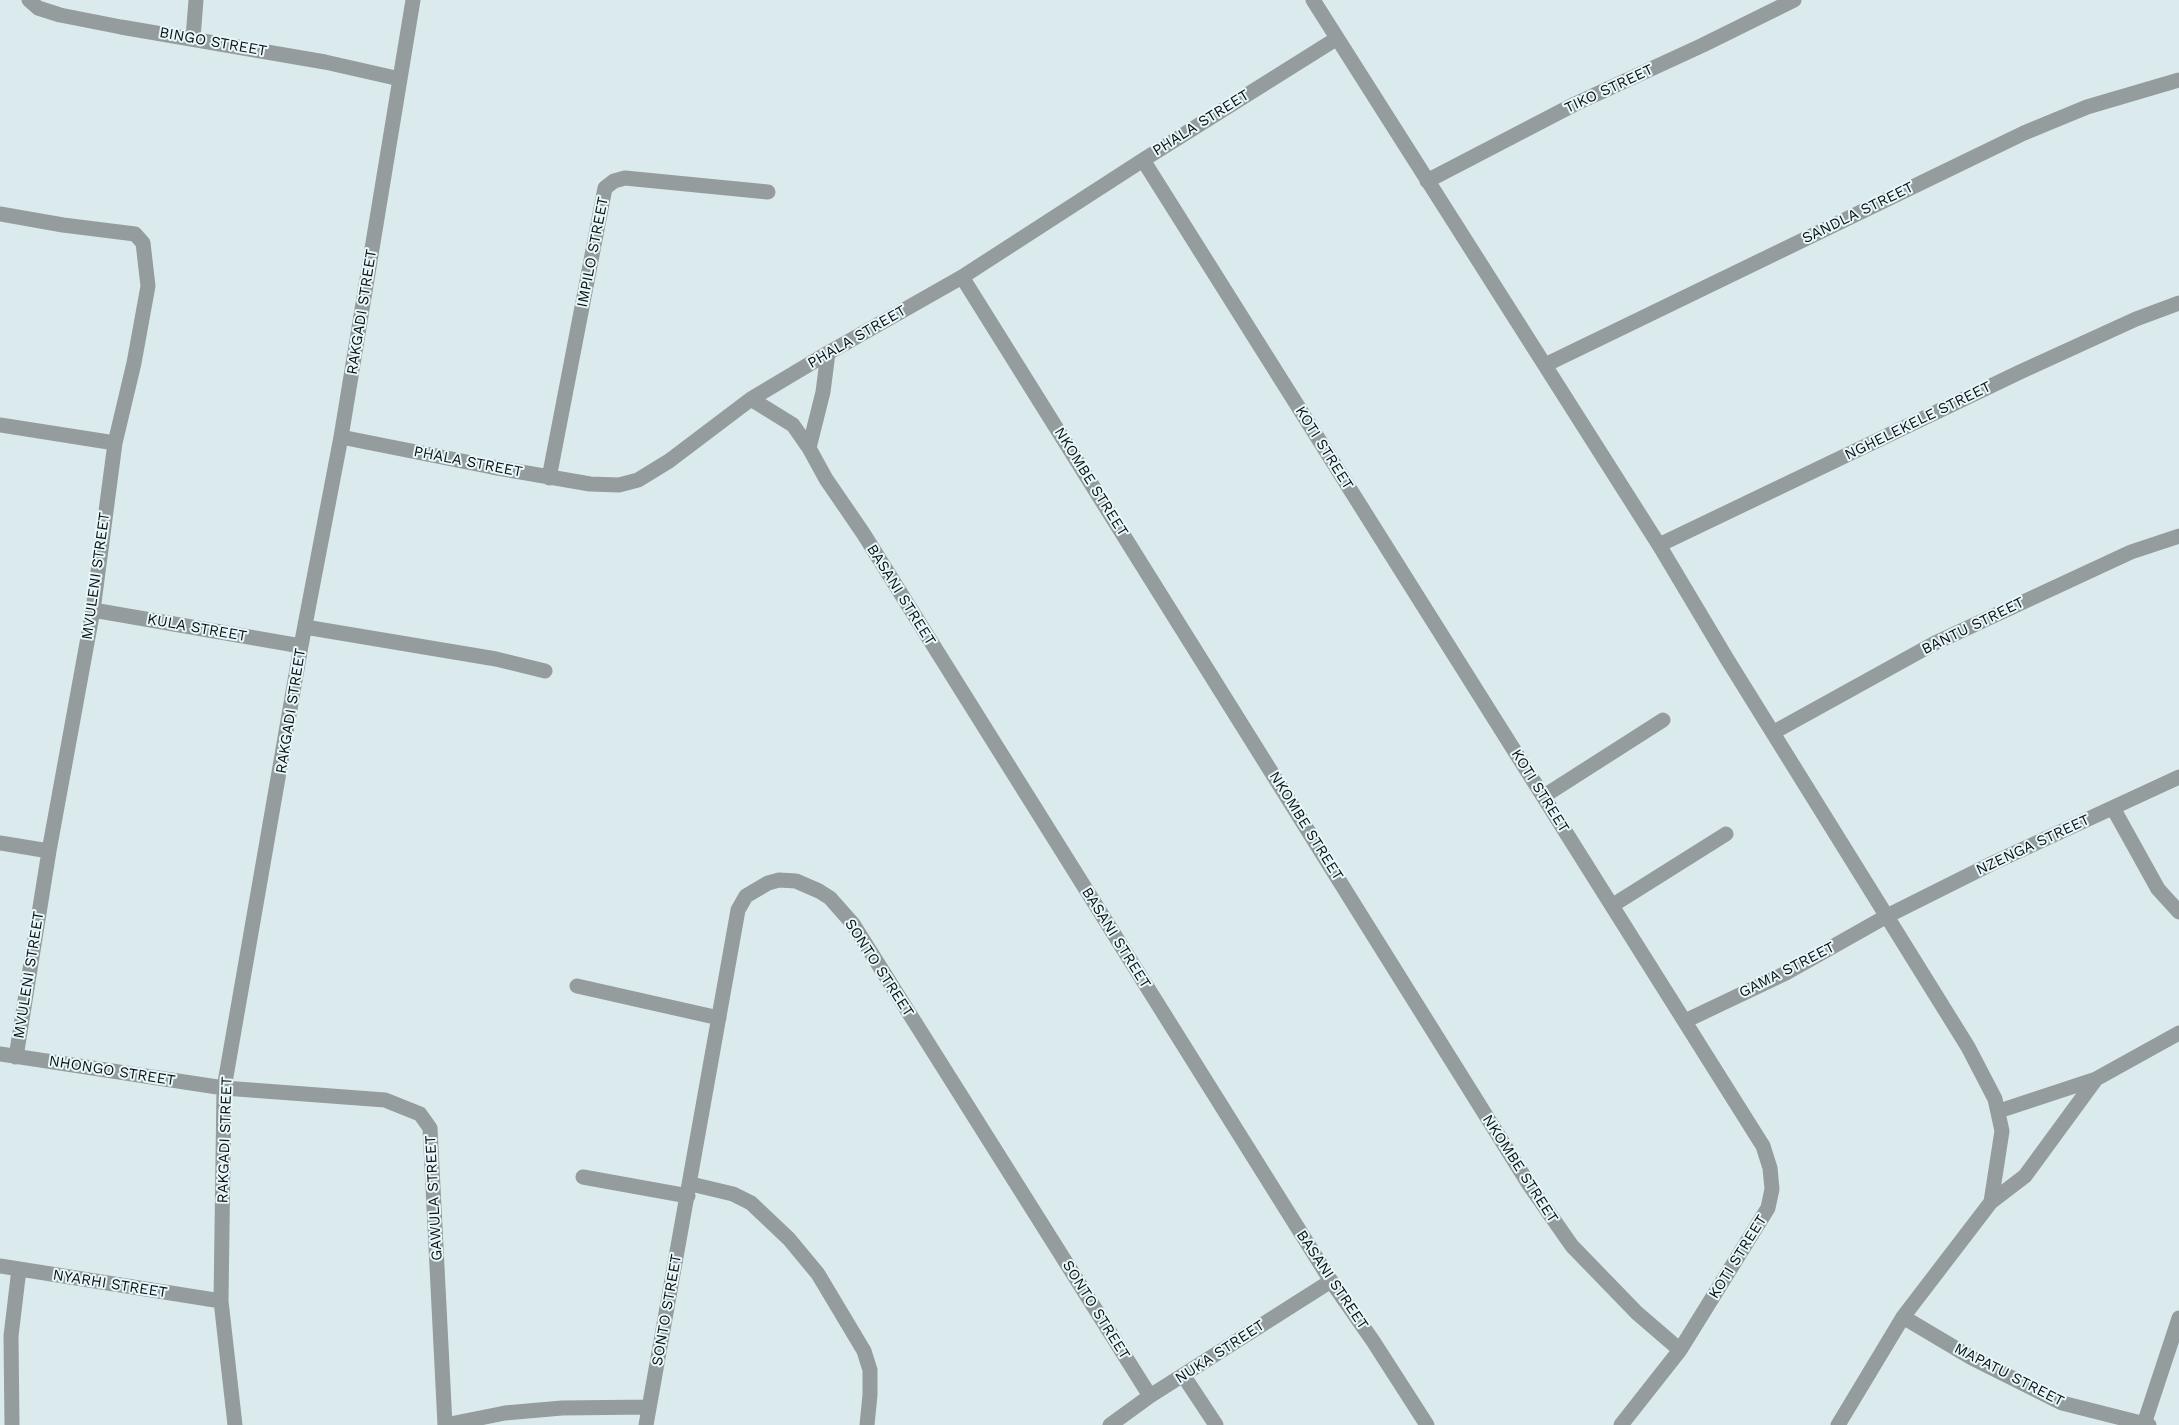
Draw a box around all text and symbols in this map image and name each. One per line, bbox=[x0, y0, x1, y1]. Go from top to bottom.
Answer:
street label: BINGO STREET bbox=[158, 24, 268, 60]
street label: TIKO STREET bbox=[1562, 61, 1656, 117]
street label: PHALA STREET bbox=[1149, 86, 1253, 160]
street label: SANDLA STREET bbox=[1799, 178, 1917, 248]
street label: IMPILO STREET bbox=[573, 195, 613, 309]
street label: RAKGADI STREET bbox=[343, 248, 381, 376]
street label: PHALA STREET bbox=[805, 302, 909, 372]
street label: NGHELEKELE STREET bbox=[1842, 378, 1994, 464]
street label: KOTI STREET bbox=[1291, 403, 1357, 493]
street label: NKOMBE STREET bbox=[1050, 424, 1132, 540]
street label: PHALA STREET bbox=[412, 443, 524, 481]
street label: MVULENI STREET bbox=[78, 511, 114, 641]
street label: BASANI STREET bbox=[863, 541, 939, 649]
street label: BANTU STREET bbox=[1919, 593, 2027, 659]
street label: KULA STREET bbox=[146, 610, 248, 646]
street label: RAKGADI STREET bbox=[272, 647, 310, 775]
street label: KOTI STREET bbox=[1507, 746, 1573, 836]
street label: NKOMBE STREET bbox=[1265, 768, 1347, 884]
street label: NZENGA STREET bbox=[1973, 811, 2093, 879]
street label: BASANI STREET bbox=[1078, 884, 1154, 992]
street label: MVULENI STREET bbox=[10, 910, 48, 1040]
street label: SONTO STREET bbox=[841, 916, 917, 1020]
street label: GAMA STREET bbox=[1736, 938, 1838, 1002]
street label: NHONGO STREET bbox=[47, 1052, 177, 1090]
street label: RAKGADI STREET bbox=[214, 1076, 236, 1204]
street label: NKOMBE STREET bbox=[1478, 1112, 1562, 1226]
street label: GAWULA STREET bbox=[422, 1135, 446, 1261]
street label: KOTI STREET bbox=[1705, 1212, 1771, 1302]
street label: BASANI STREET bbox=[1292, 1227, 1372, 1333]
street label: SONTO STREET bbox=[648, 1253, 686, 1367]
street label: SONTO STREET bbox=[1058, 1257, 1134, 1363]
street label: NYARHI STREET bbox=[52, 1266, 168, 1302]
street label: NUKA STREET bbox=[1172, 1316, 1268, 1388]
street label: MAPATU STREET bbox=[1951, 1340, 2067, 1410]

